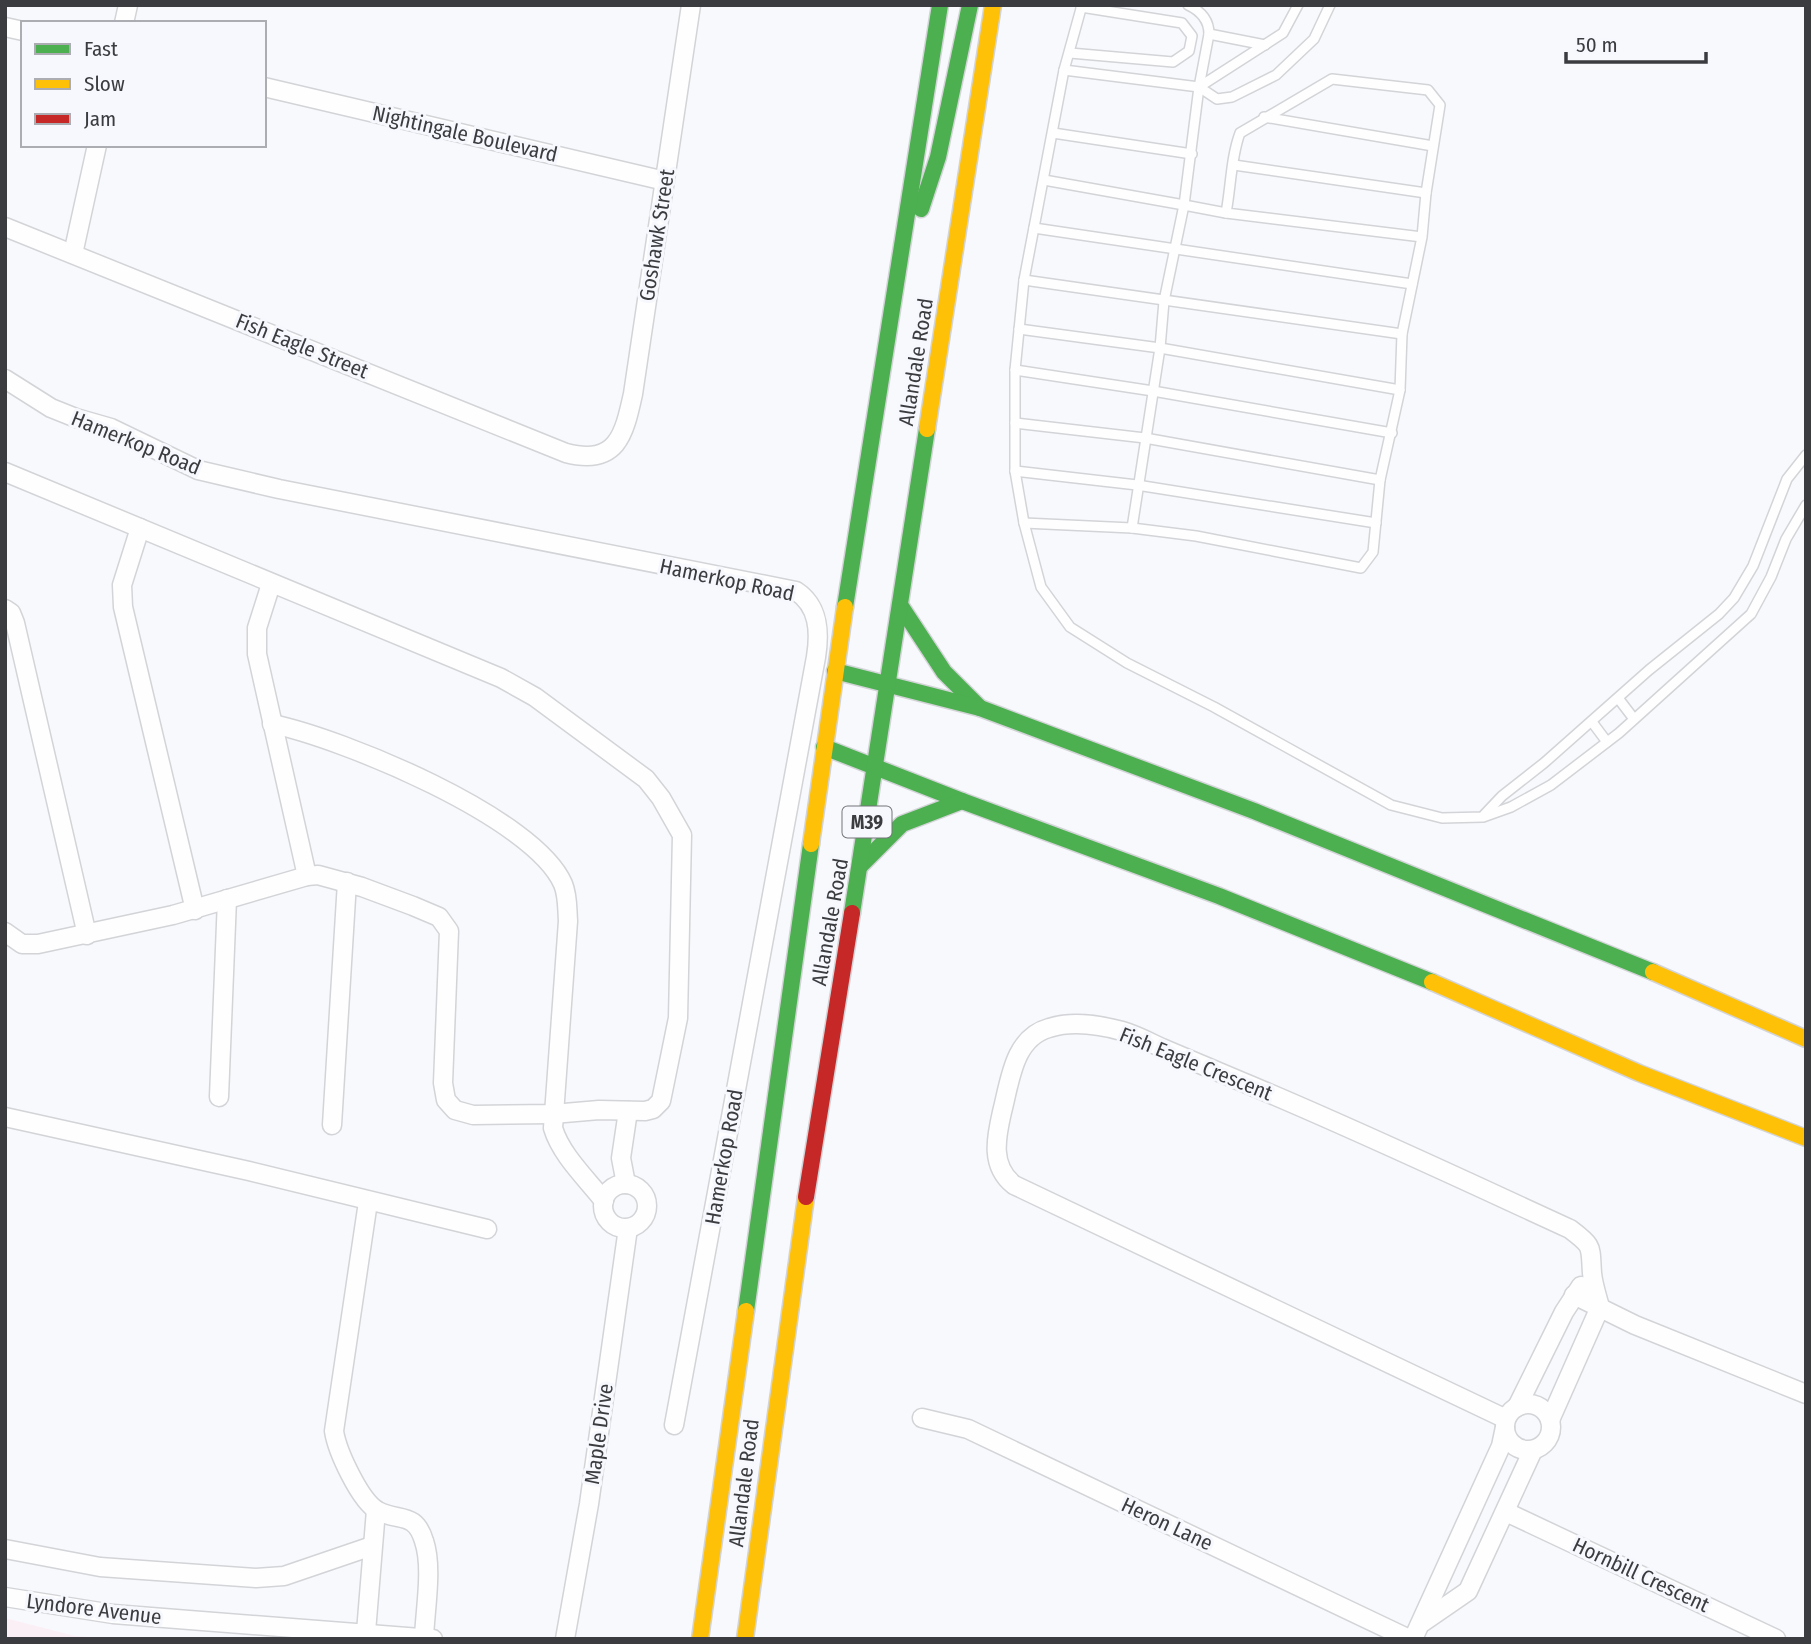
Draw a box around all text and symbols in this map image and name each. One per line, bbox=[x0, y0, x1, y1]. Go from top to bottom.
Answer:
legend bbox=[21, 21, 266, 147]
scale bar bbox=[1566, 21, 1706, 65]
text: 50 m bbox=[1576, 32, 1618, 58]
text: Fast bbox=[84, 36, 118, 62]
text: Slow bbox=[84, 71, 125, 97]
street label: Nightingale Boulevard bbox=[370, 100, 560, 168]
text: Jam bbox=[84, 106, 116, 132]
street label: Goshawk Street bbox=[634, 167, 680, 303]
street label: Allandale Road bbox=[893, 296, 939, 428]
street label: Fish Eagle Street bbox=[232, 308, 372, 384]
street label: Hamerkop Road bbox=[68, 405, 204, 481]
street label: Hamerkop Road bbox=[657, 553, 797, 607]
road number: M39 bbox=[842, 806, 892, 838]
street label: Allandale Road bbox=[806, 856, 854, 988]
street label: Fish Eagle Crescent bbox=[1116, 1022, 1276, 1107]
street label: Hamerkop Road bbox=[699, 1087, 749, 1227]
street label: Maple Drive bbox=[579, 1382, 619, 1486]
street label: Allandale Road bbox=[723, 1417, 765, 1549]
street label: Heron Lane bbox=[1117, 1492, 1217, 1556]
street label: Hornbill Crescent bbox=[1568, 1532, 1714, 1618]
street label: Lyndore Avenue bbox=[25, 1588, 163, 1630]

